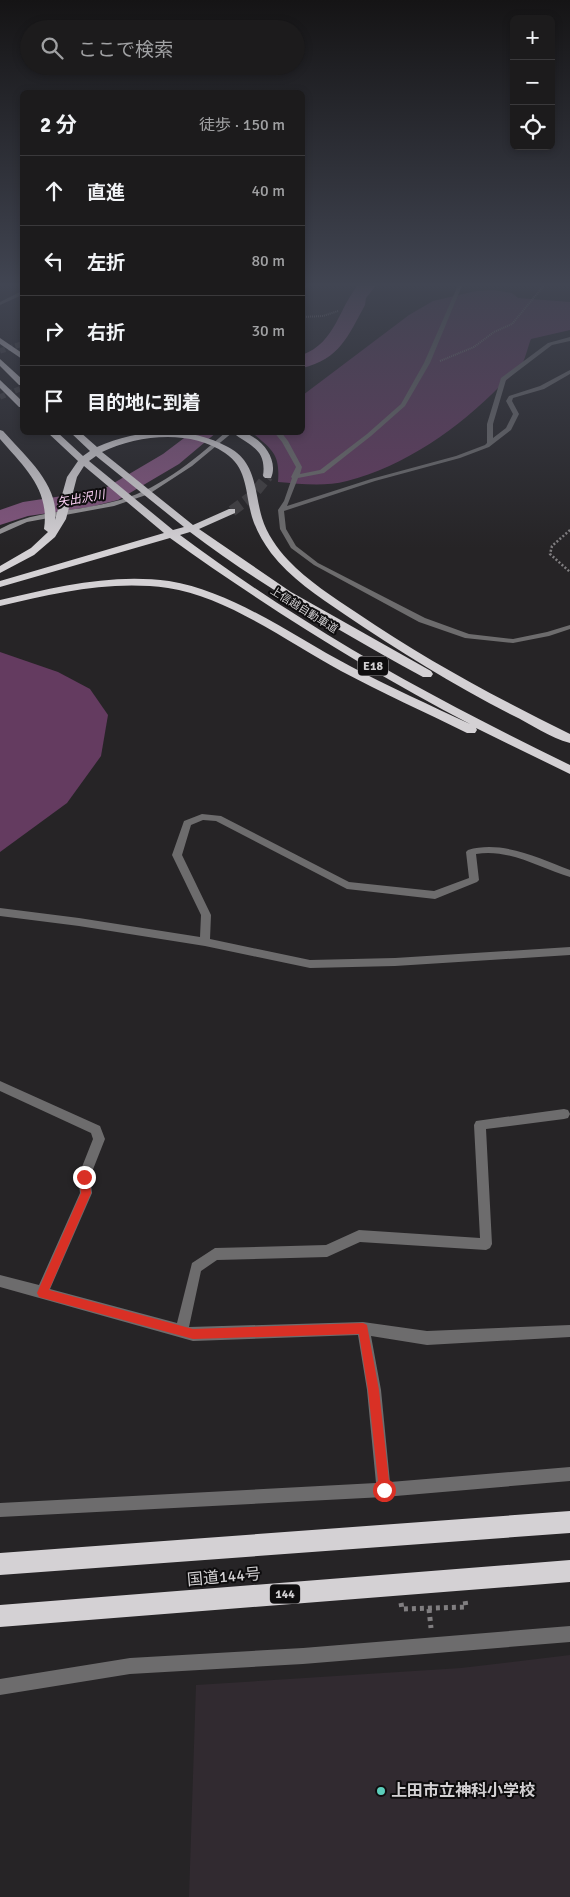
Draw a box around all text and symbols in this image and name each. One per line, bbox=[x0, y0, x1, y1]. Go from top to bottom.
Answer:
map controls bbox=[510, 15, 555, 150]
button: + bbox=[510, 15, 555, 60]
search box bbox=[20, 20, 305, 75]
icon: search bbox=[38, 34, 66, 62]
text: ここで検索 bbox=[78, 38, 173, 62]
button: − bbox=[510, 60, 555, 105]
button: locate bbox=[510, 105, 555, 150]
text: 2 分 bbox=[40, 112, 77, 138]
text: 徒歩 · 150 m bbox=[199, 115, 285, 135]
icon: ahead bbox=[40, 177, 68, 205]
text: 直進 bbox=[87, 181, 125, 205]
text: 40 m bbox=[251, 181, 285, 201]
icon: left bbox=[40, 247, 68, 275]
text: 左折 bbox=[87, 251, 125, 275]
text: 80 m bbox=[251, 251, 285, 271]
icon: right bbox=[40, 317, 68, 345]
text: 右折 bbox=[87, 321, 125, 345]
text: 30 m bbox=[251, 321, 285, 341]
icon: arrive bbox=[40, 387, 68, 415]
text: 目的地に到着 bbox=[87, 391, 201, 415]
water label: 矢出沢川 bbox=[56, 487, 108, 511]
street label: 上信越自動車道 bbox=[268, 584, 340, 636]
road number: E18 bbox=[358, 656, 388, 676]
route end bbox=[73, 1166, 96, 1189]
route start bbox=[373, 1479, 396, 1502]
street label: 国道144号 bbox=[186, 1564, 262, 1590]
road number: 144 bbox=[270, 1585, 300, 1604]
place label: 上田市立神科小学校 bbox=[391, 1781, 535, 1801]
marker: 上田市立神科小学校 bbox=[375, 1785, 387, 1797]

